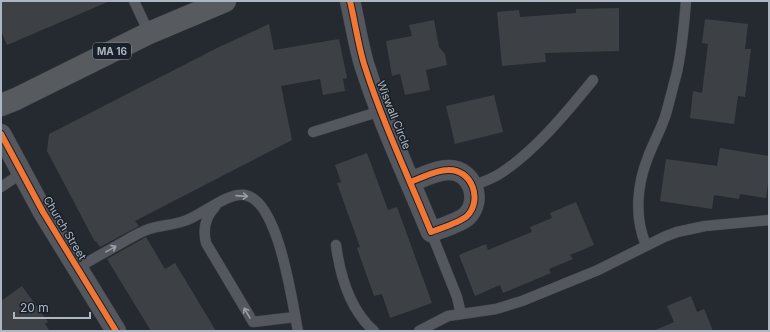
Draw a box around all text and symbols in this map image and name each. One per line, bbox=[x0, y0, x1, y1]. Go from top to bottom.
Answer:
road number: MA 16 bbox=[93, 43, 131, 59]
street label: Wiswall Circle bbox=[374, 79, 414, 151]
one-way arrow bbox=[236, 192, 249, 200]
street label: Church Street bbox=[40, 194, 90, 263]
one-way arrow bbox=[105, 244, 117, 252]
scale bar bbox=[14, 294, 90, 320]
text: 20 m bbox=[20, 300, 49, 315]
one-way arrow bbox=[243, 307, 251, 319]

